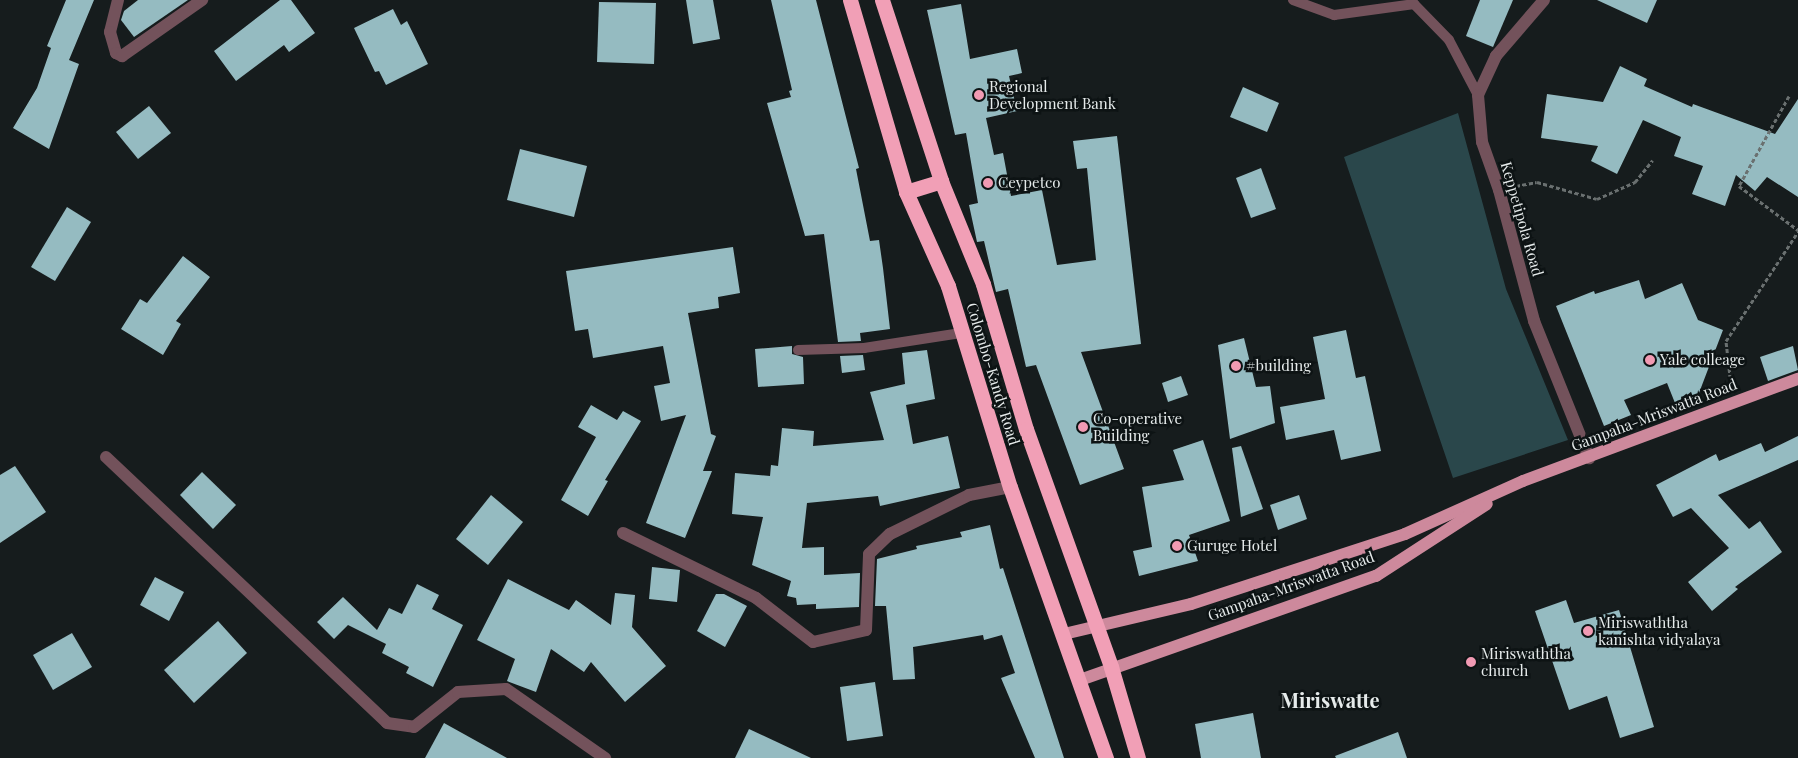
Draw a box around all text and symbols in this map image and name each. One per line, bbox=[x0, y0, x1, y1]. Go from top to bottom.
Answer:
place label: Regional Development Bank bbox=[989, 77, 1116, 112]
marker: Regional Development Bank bbox=[973, 89, 985, 101]
street label: Keppetipola Road bbox=[1497, 160, 1547, 278]
place label: Ceypetco bbox=[998, 174, 1060, 192]
marker: Ceypetco bbox=[982, 177, 994, 189]
street label: Colombo-Kandy Road bbox=[963, 300, 1023, 448]
place label: Yale colleage bbox=[1660, 351, 1745, 369]
marker: Yale colleage bbox=[1644, 354, 1656, 366]
place label: #building bbox=[1246, 357, 1311, 375]
marker: #building bbox=[1230, 360, 1242, 372]
street label: Gampaha-Mriswatta Road bbox=[1569, 375, 1739, 455]
place label: Co-operative Building bbox=[1093, 409, 1182, 444]
marker: Co-operative Building bbox=[1077, 421, 1089, 433]
place label: Guruge Hotel bbox=[1187, 537, 1277, 555]
marker: Guruge Hotel bbox=[1171, 540, 1183, 552]
street label: Gampaha-Mriswatta Road bbox=[1205, 547, 1377, 625]
place label: Miriswaththa kanishta vidyalaya bbox=[1598, 613, 1721, 648]
marker: Miriswaththa kanishta vidyalaya bbox=[1582, 625, 1594, 637]
place label: Miriswaththa church bbox=[1481, 644, 1571, 679]
marker: Miriswaththa church bbox=[1465, 656, 1477, 668]
district label: Miriswatte bbox=[1280, 687, 1380, 711]

